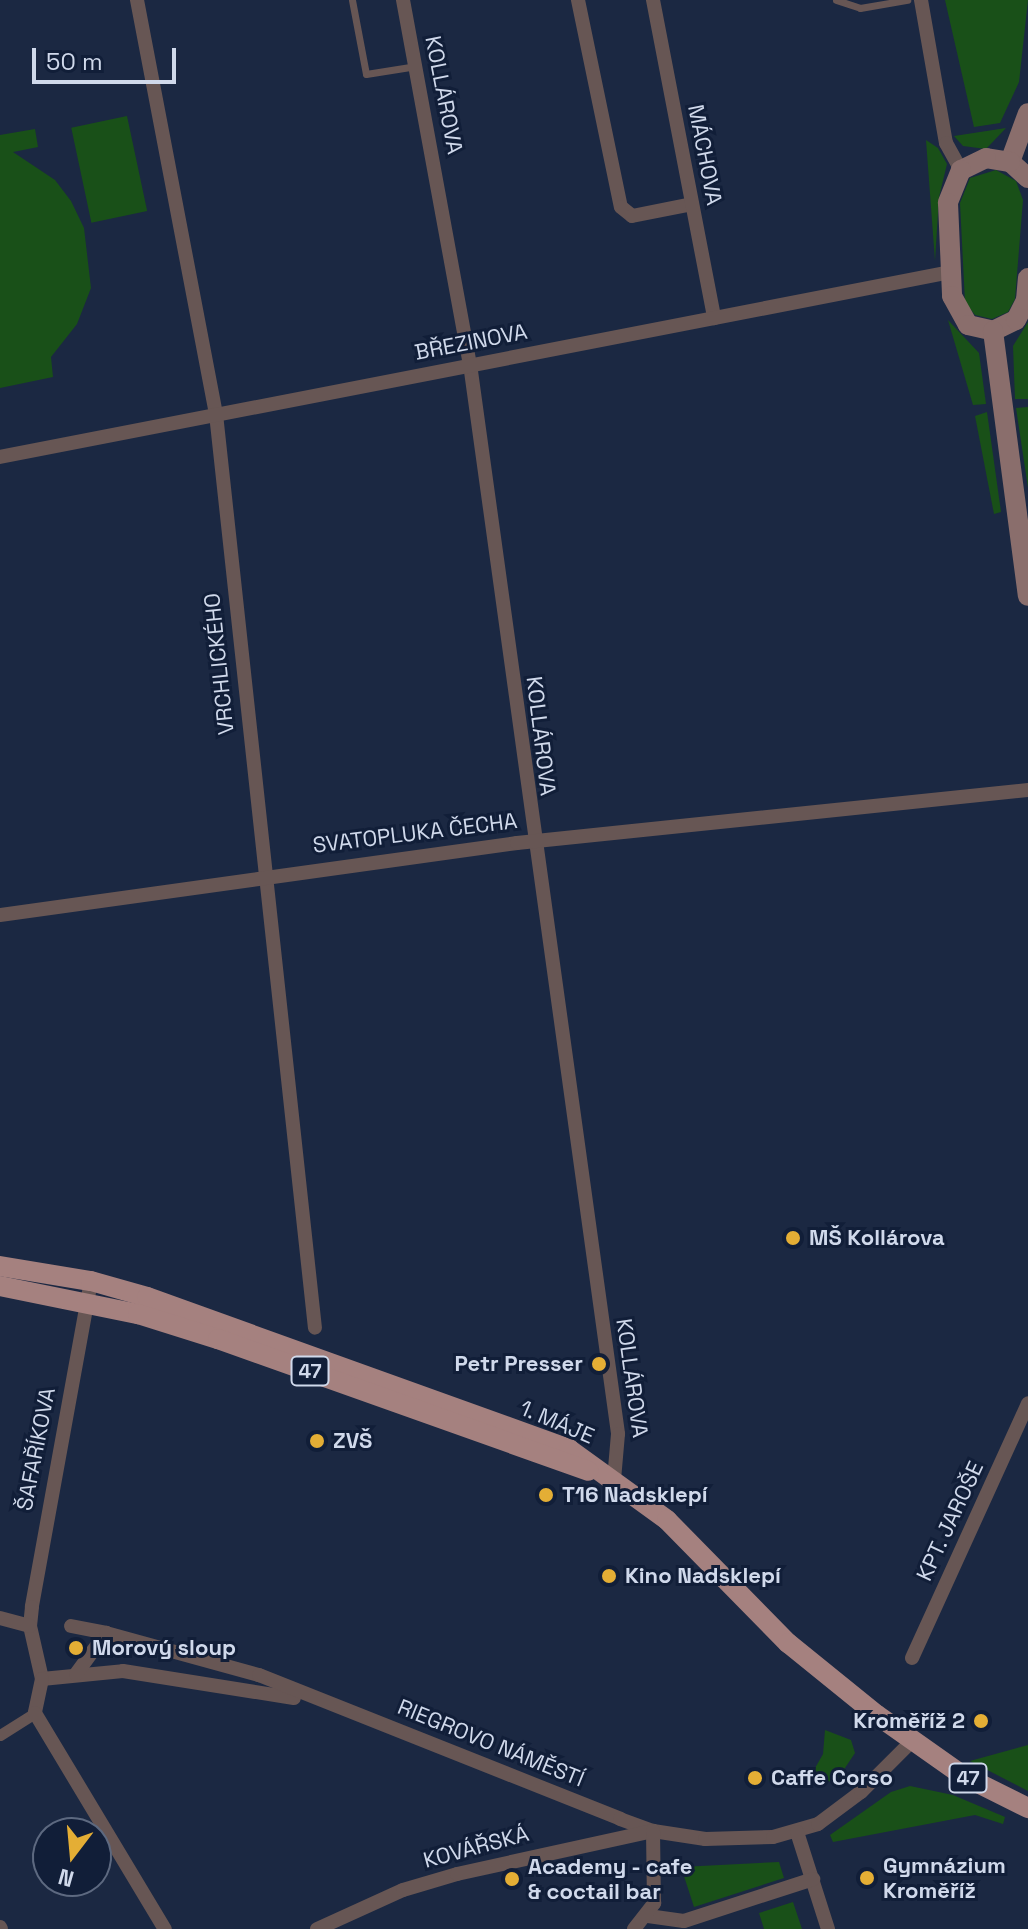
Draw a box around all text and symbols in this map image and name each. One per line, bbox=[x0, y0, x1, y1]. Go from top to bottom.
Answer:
scale bar bbox=[36, 32, 180, 82]
street label: KOLLÁROVA bbox=[420, 34, 468, 156]
text: 50 m bbox=[46, 46, 103, 77]
street label: MÁCHOVA bbox=[682, 102, 728, 208]
street label: BŘEZINOVA bbox=[412, 318, 530, 366]
street label: VRCHLICKÉHO bbox=[198, 592, 240, 736]
street label: KOLLÁROVA bbox=[521, 675, 561, 797]
street label: SVATOPLUKA ČECHA bbox=[311, 807, 519, 859]
place label: MŠ Kollárova bbox=[809, 1225, 945, 1251]
marker: MŠ Kollárova bbox=[784, 1229, 802, 1247]
street label: KOLLÁROVA bbox=[611, 1317, 653, 1439]
place label: Petr Presser bbox=[455, 1351, 583, 1377]
road number: 47 bbox=[290, 1355, 330, 1387]
marker: Petr Presser bbox=[590, 1355, 608, 1373]
street label: ŠAFAŘÍKOVA bbox=[11, 1385, 61, 1513]
street label: 1. MÁJE bbox=[516, 1394, 598, 1450]
place label: ZVŠ bbox=[333, 1428, 372, 1454]
marker: ZVŠ bbox=[308, 1432, 326, 1450]
street label: KPT. JAROŠE bbox=[911, 1457, 989, 1585]
place label: T16 Nadsklepí bbox=[562, 1482, 708, 1508]
marker: T16 Nadsklepí bbox=[537, 1486, 555, 1504]
place label: Kino Nadsklepí bbox=[625, 1563, 781, 1589]
marker: Kino Nadsklepí bbox=[600, 1567, 618, 1585]
place label: Morový sloup bbox=[92, 1635, 236, 1661]
marker: Morový sloup bbox=[67, 1639, 85, 1657]
street label: RIEGROVO NÁMĚSTÍ bbox=[394, 1693, 588, 1793]
place label: Kroměříž 2 bbox=[853, 1708, 965, 1734]
marker: Kroměříž 2 bbox=[972, 1712, 990, 1730]
road number: 47 bbox=[948, 1762, 988, 1794]
place label: Caffe Corso bbox=[771, 1765, 893, 1791]
marker: Caffe Corso bbox=[746, 1769, 764, 1787]
north arrow bbox=[32, 1817, 112, 1897]
street label: KOVÁŘSKÁ bbox=[420, 1820, 532, 1874]
place label: Gymnázium Kroměříž bbox=[883, 1852, 1006, 1904]
place label: Academy - cafe & coctail bar bbox=[528, 1853, 694, 1904]
text: N bbox=[55, 1863, 77, 1894]
marker: Gymnázium Kroměříž bbox=[858, 1869, 876, 1887]
marker: Academy - cafe & coctail bar bbox=[503, 1870, 521, 1888]

